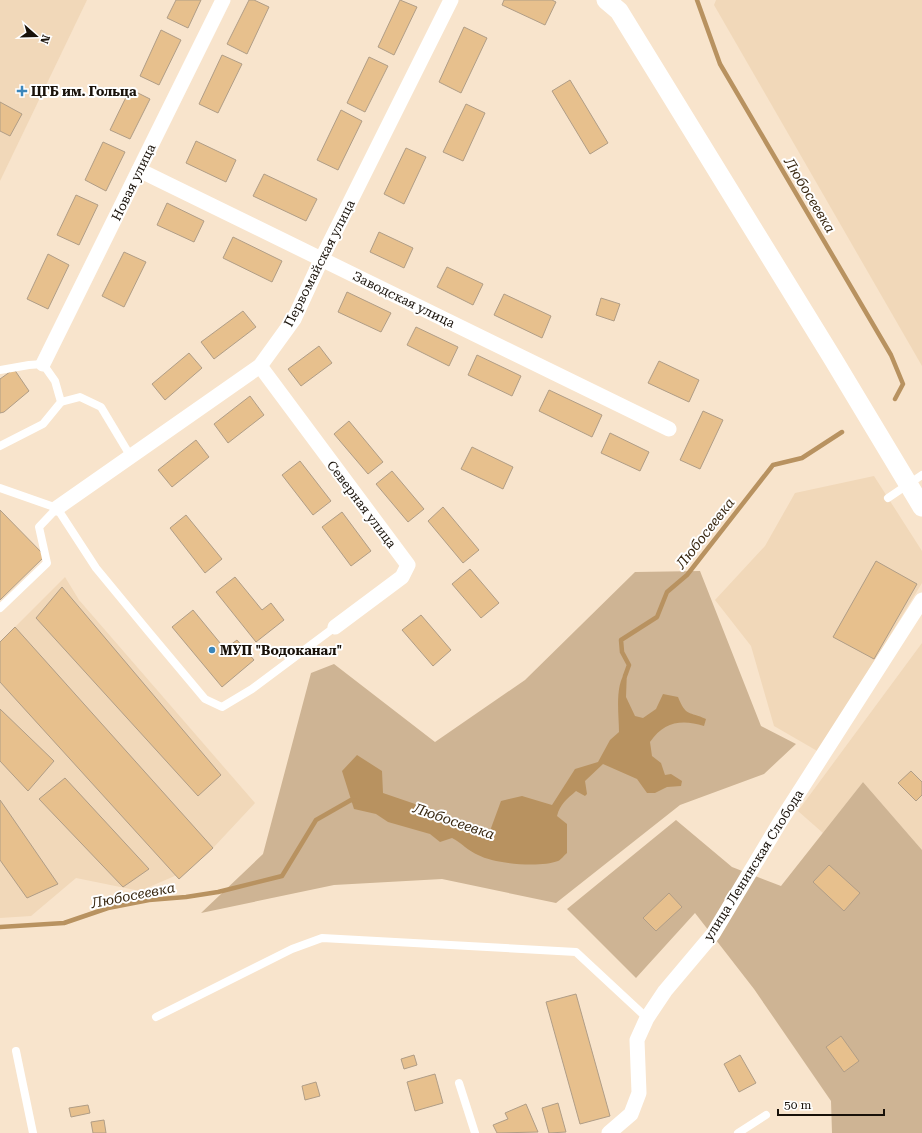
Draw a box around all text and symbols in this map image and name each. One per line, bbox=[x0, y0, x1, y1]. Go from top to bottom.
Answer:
north arrow bbox=[16, 16, 56, 56]
text: N bbox=[37, 33, 52, 46]
place label: ЦГБ им. Гольца bbox=[31, 84, 137, 99]
marker: ЦГБ им. Гольца bbox=[16, 85, 28, 97]
street label: Новая улица bbox=[108, 141, 158, 223]
water label: Любосеевка bbox=[781, 154, 839, 236]
street label: Первомайская улица bbox=[281, 197, 358, 329]
street label: Заводская улица bbox=[350, 268, 457, 331]
street label: Северная улица bbox=[324, 458, 399, 551]
water label: Любосеевка bbox=[672, 495, 737, 572]
place label: МУП "Водоканал" bbox=[220, 643, 342, 658]
marker: МУП "Водоканал" bbox=[207, 645, 217, 655]
street label: улица Ленинская Слобода bbox=[701, 787, 806, 944]
water label: Любосеевка bbox=[410, 799, 497, 842]
water label: Любосеевка bbox=[89, 879, 176, 911]
scale bar bbox=[778, 1091, 884, 1117]
text: 50 m bbox=[784, 1098, 811, 1112]

